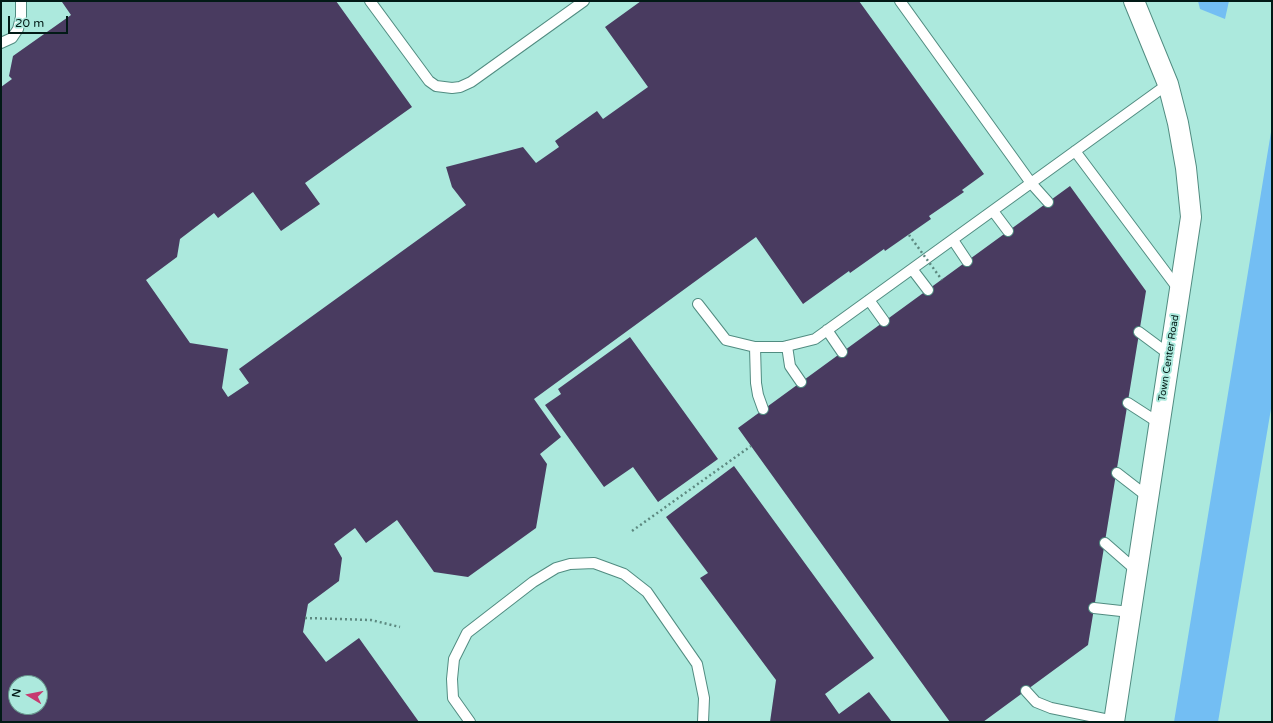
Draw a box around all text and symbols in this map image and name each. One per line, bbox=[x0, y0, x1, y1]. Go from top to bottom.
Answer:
scale bar bbox=[10, 8, 70, 34]
text: 20 m bbox=[15, 16, 44, 30]
street label: Town Center Road bbox=[1156, 314, 1182, 402]
north arrow bbox=[8, 675, 48, 715]
text: N bbox=[10, 688, 24, 698]

